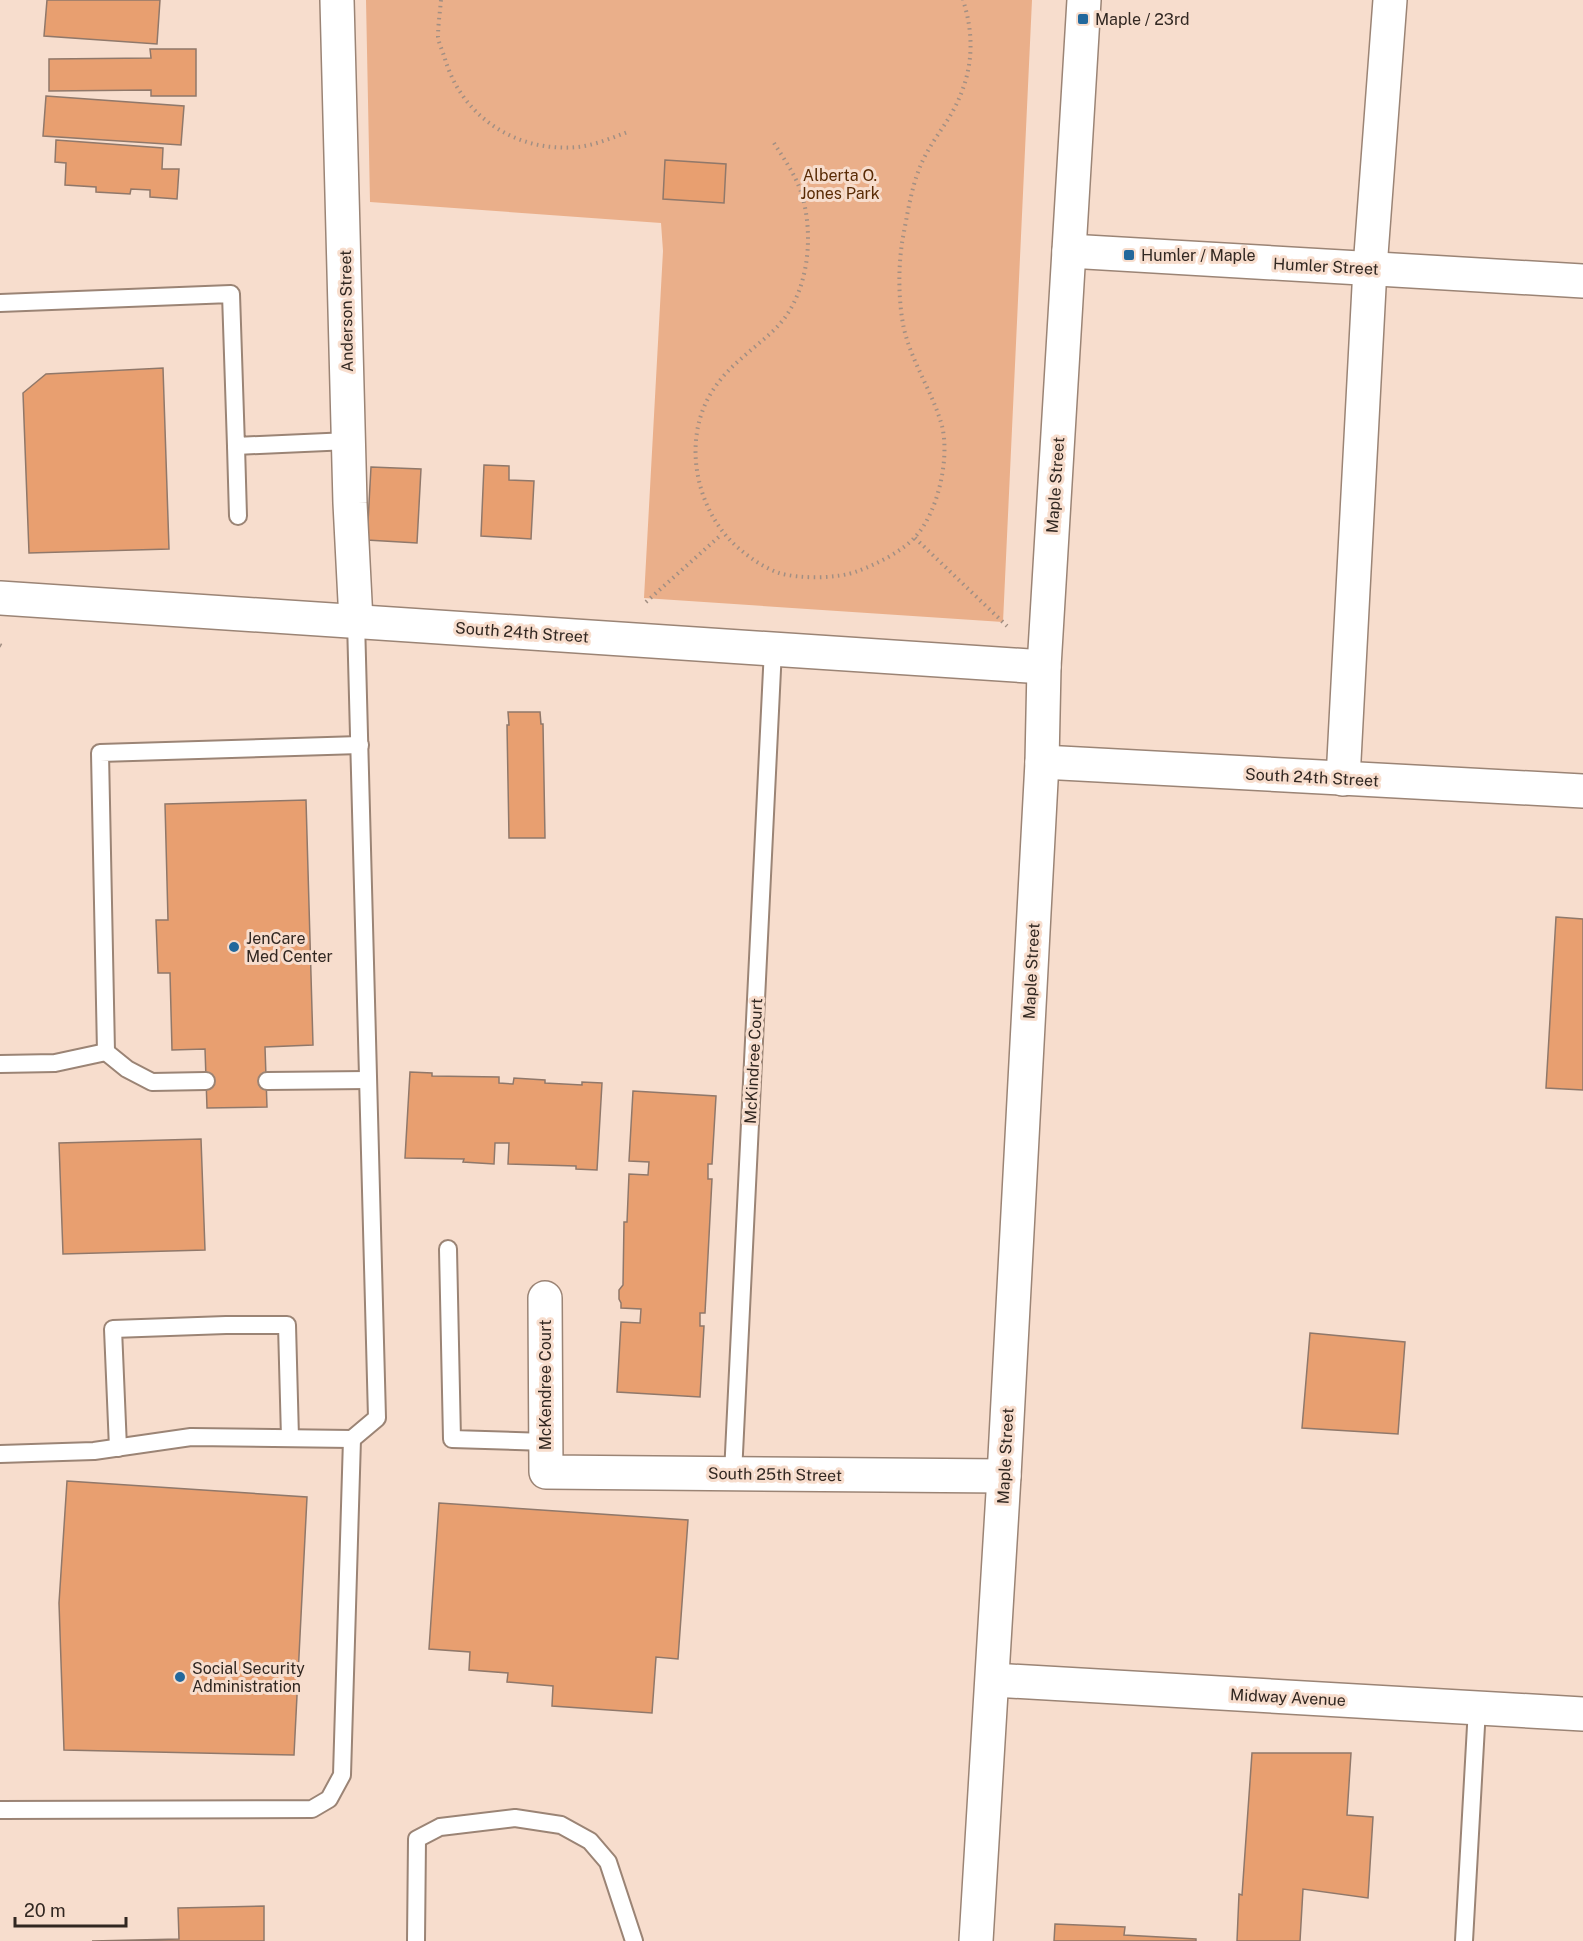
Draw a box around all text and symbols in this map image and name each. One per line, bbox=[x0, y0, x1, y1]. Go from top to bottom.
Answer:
place label: Maple / 23rd bbox=[1095, 10, 1190, 29]
marker: Maple / 23rd bbox=[1076, 12, 1090, 26]
park label: Alberta O. Jones Park bbox=[800, 166, 880, 203]
place label: Humler / Maple bbox=[1141, 246, 1256, 265]
marker: Humler / Maple bbox=[1122, 248, 1136, 262]
street label: Anderson Street bbox=[336, 250, 357, 372]
street label: Humler Street bbox=[1273, 254, 1379, 279]
street label: Maple Street bbox=[1043, 436, 1068, 534]
street label: South 24th Street bbox=[454, 618, 589, 647]
street label: South 24th Street bbox=[1245, 765, 1379, 790]
street label: Maple Street bbox=[1019, 922, 1044, 1020]
place label: JenCare Med Center bbox=[246, 929, 333, 966]
marker: JenCare Med Center bbox=[227, 940, 241, 954]
street label: McKindree Court bbox=[741, 998, 766, 1125]
street label: McKendree Court bbox=[536, 1320, 555, 1450]
street label: Maple Street bbox=[993, 1407, 1018, 1505]
street label: South 25th Street bbox=[708, 1464, 842, 1485]
place label: Social Security Administration bbox=[192, 1659, 305, 1696]
marker: Social Security Administration bbox=[173, 1670, 187, 1684]
street label: Midway Avenue bbox=[1230, 1685, 1346, 1710]
scale bar bbox=[15, 1890, 126, 1928]
text: 20 m bbox=[24, 1900, 66, 1921]

